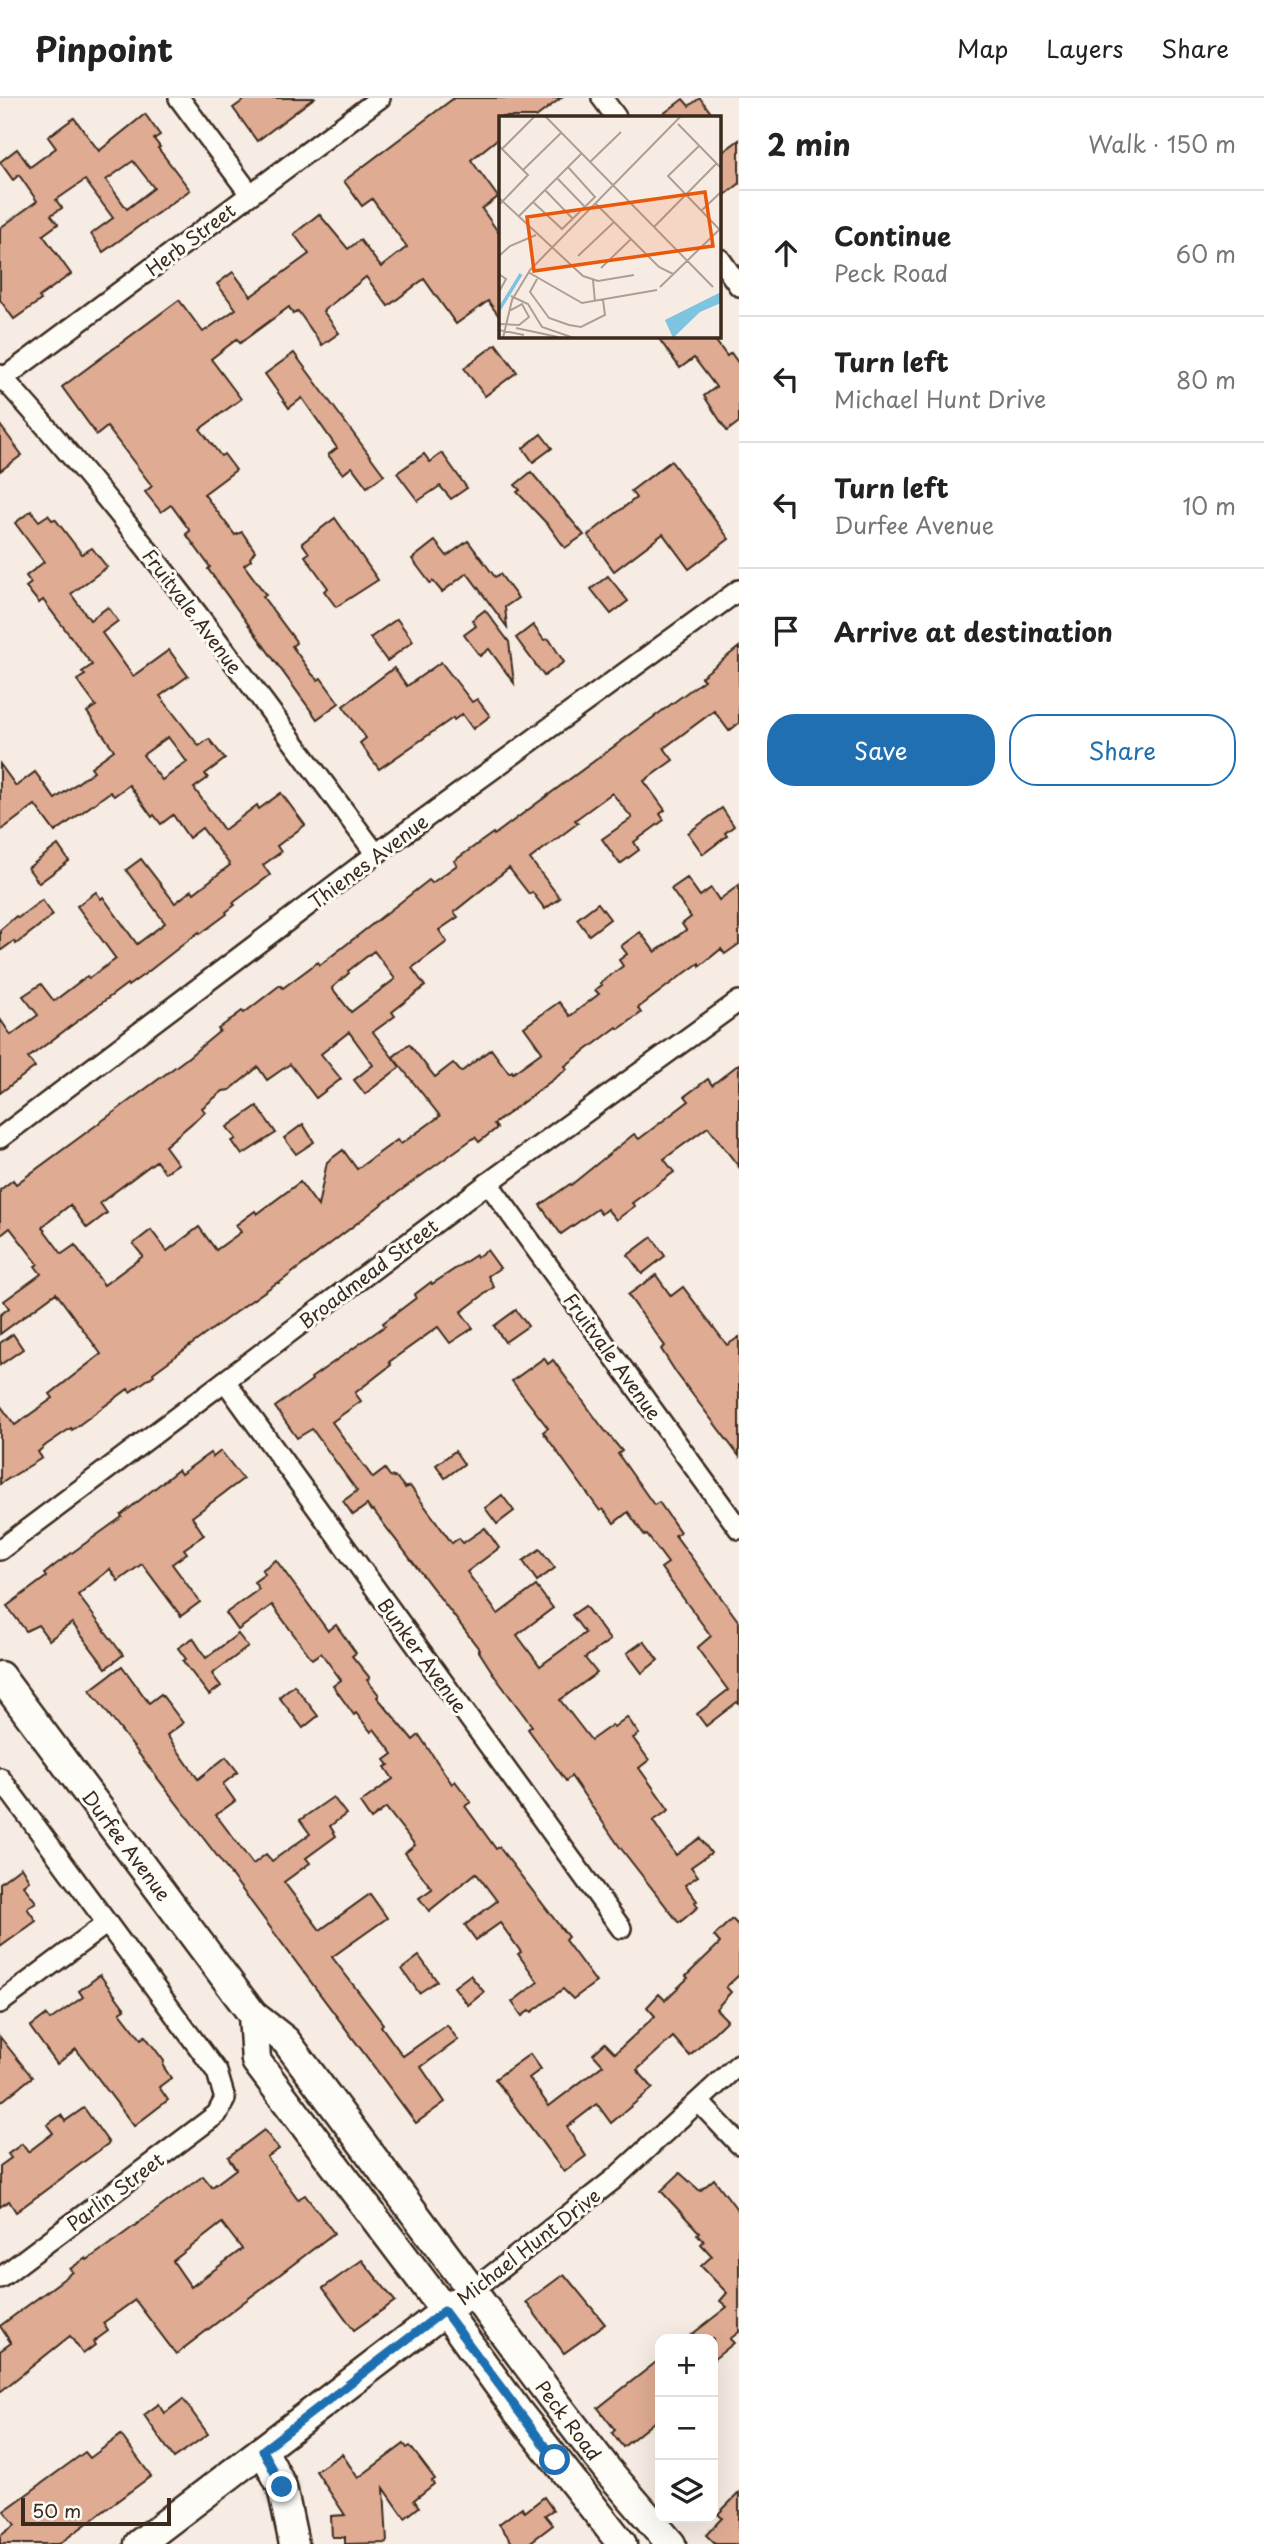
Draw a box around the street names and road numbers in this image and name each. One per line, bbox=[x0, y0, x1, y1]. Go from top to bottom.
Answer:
street label: Herb Street bbox=[139, 196, 241, 282]
street label: Fruitvale Avenue bbox=[137, 543, 249, 679]
street label: Thienes Avenue bbox=[303, 807, 433, 915]
street label: Broadmead Street bbox=[293, 1211, 444, 1335]
street label: Fruitvale Avenue bbox=[557, 1287, 669, 1425]
street label: Bunker Avenue bbox=[372, 1592, 474, 1718]
street label: Durfee Avenue bbox=[76, 1784, 178, 1906]
street label: Parlin Street bbox=[61, 2145, 170, 2237]
street label: Michael Hunt Drive bbox=[450, 2181, 606, 2311]
street label: Peck Road bbox=[529, 2374, 609, 2466]

